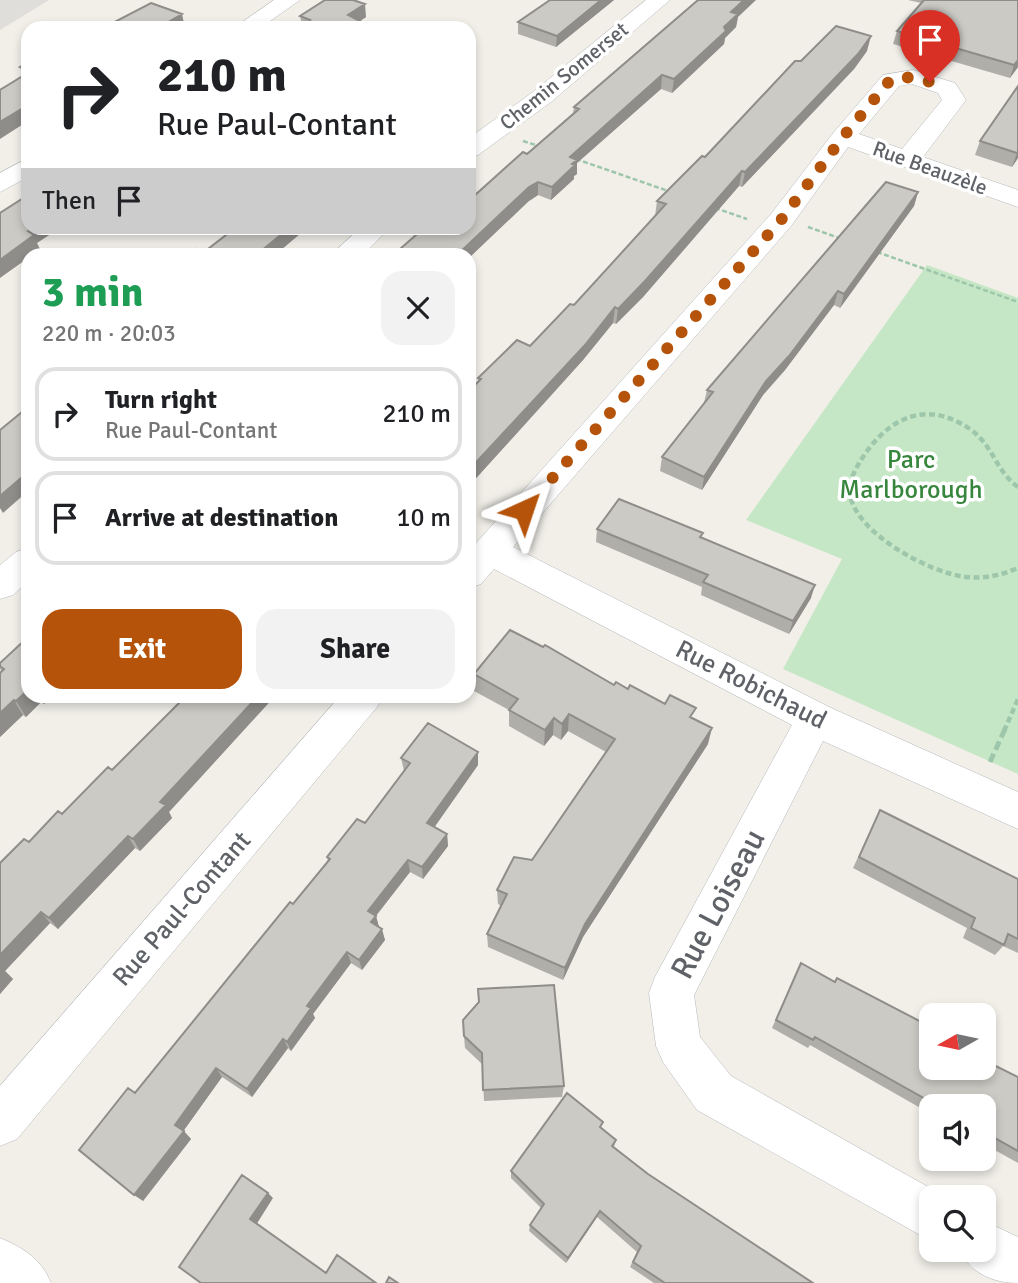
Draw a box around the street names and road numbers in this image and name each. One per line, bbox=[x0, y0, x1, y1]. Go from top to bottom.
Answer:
street label: Chemin Somerset bbox=[495, 16, 633, 136]
street label: Rue Beauzèle bbox=[869, 135, 991, 201]
street label: Rue Robichaud bbox=[670, 633, 832, 737]
street label: Rue Loiseau bbox=[662, 822, 774, 986]
street label: Rue Paul-Contant bbox=[106, 825, 258, 993]

